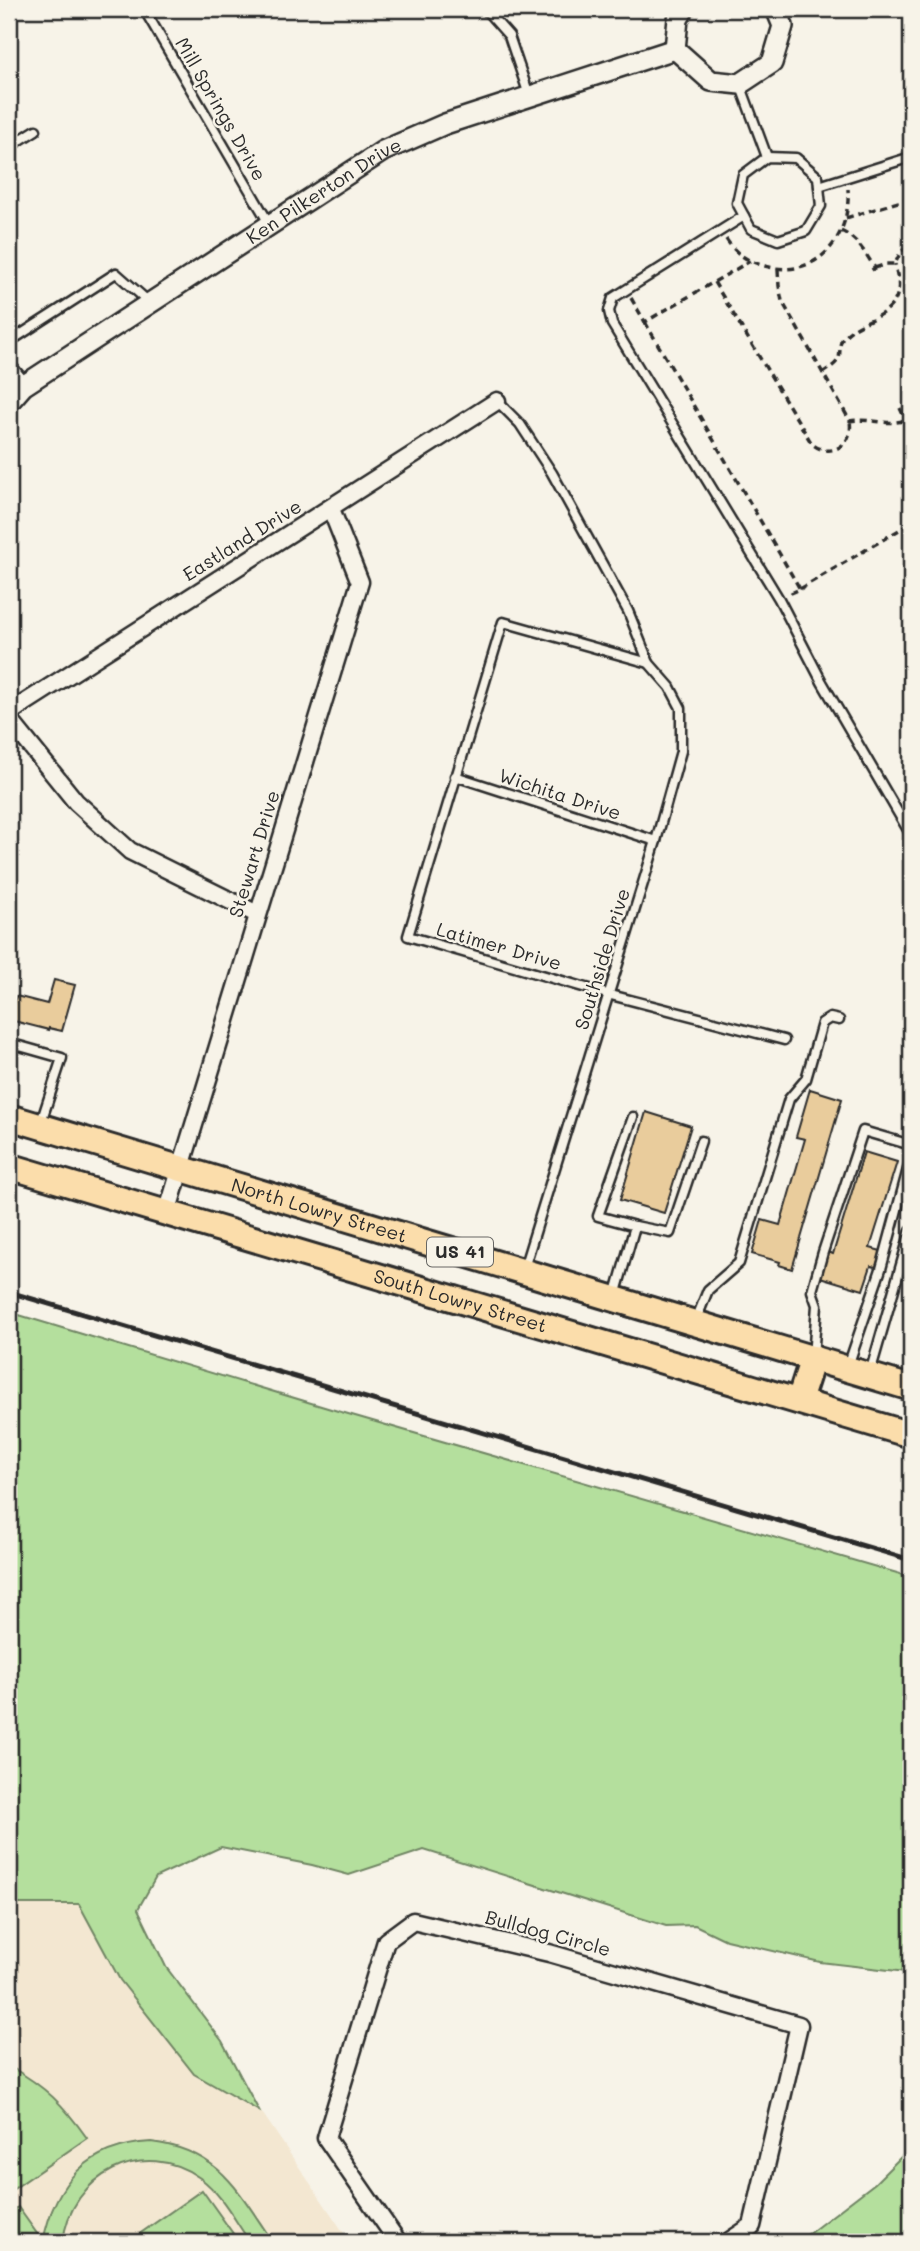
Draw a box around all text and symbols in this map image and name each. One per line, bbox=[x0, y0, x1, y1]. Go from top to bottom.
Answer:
street label: Mill Springs Drive bbox=[170, 33, 273, 185]
street label: Ken Pilkerton Drive bbox=[241, 132, 405, 249]
street label: Eastland Drive bbox=[178, 493, 306, 586]
street label: Wichita Drive bbox=[496, 762, 624, 825]
street label: Stewart Drive bbox=[222, 787, 285, 920]
street label: Southside Drive bbox=[568, 885, 635, 1033]
street label: Latimer Drive bbox=[434, 916, 564, 975]
street label: North Lowry Street bbox=[229, 1172, 410, 1248]
road number: US 41 bbox=[427, 1238, 493, 1266]
street label: South Lowry Street bbox=[371, 1262, 550, 1338]
street label: Bulldog Circle bbox=[483, 1904, 614, 1961]

